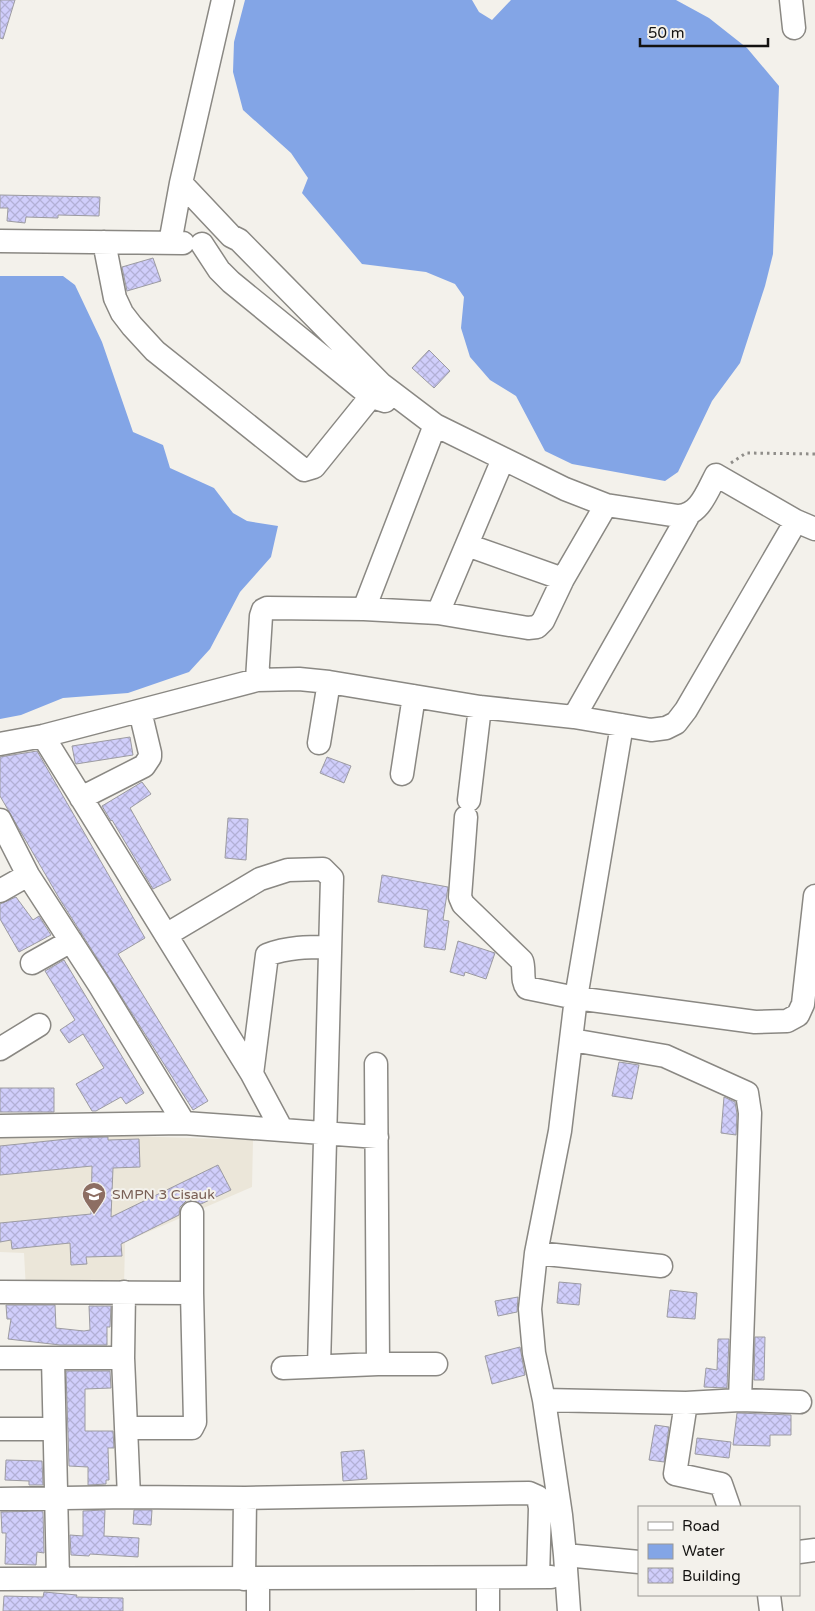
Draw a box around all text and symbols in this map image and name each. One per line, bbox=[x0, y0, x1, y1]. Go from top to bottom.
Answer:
scale bar bbox=[640, 15, 768, 47]
text: 50 m bbox=[648, 24, 685, 42]
school or university icon: SMPN 3 Cisauk bbox=[81, 1181, 107, 1215]
place label: SMPN 3 Cisauk bbox=[112, 1186, 215, 1203]
legend bbox=[638, 1506, 800, 1596]
text: Road bbox=[682, 1517, 720, 1535]
text: Water bbox=[682, 1542, 725, 1560]
text: Building bbox=[682, 1567, 741, 1585]

